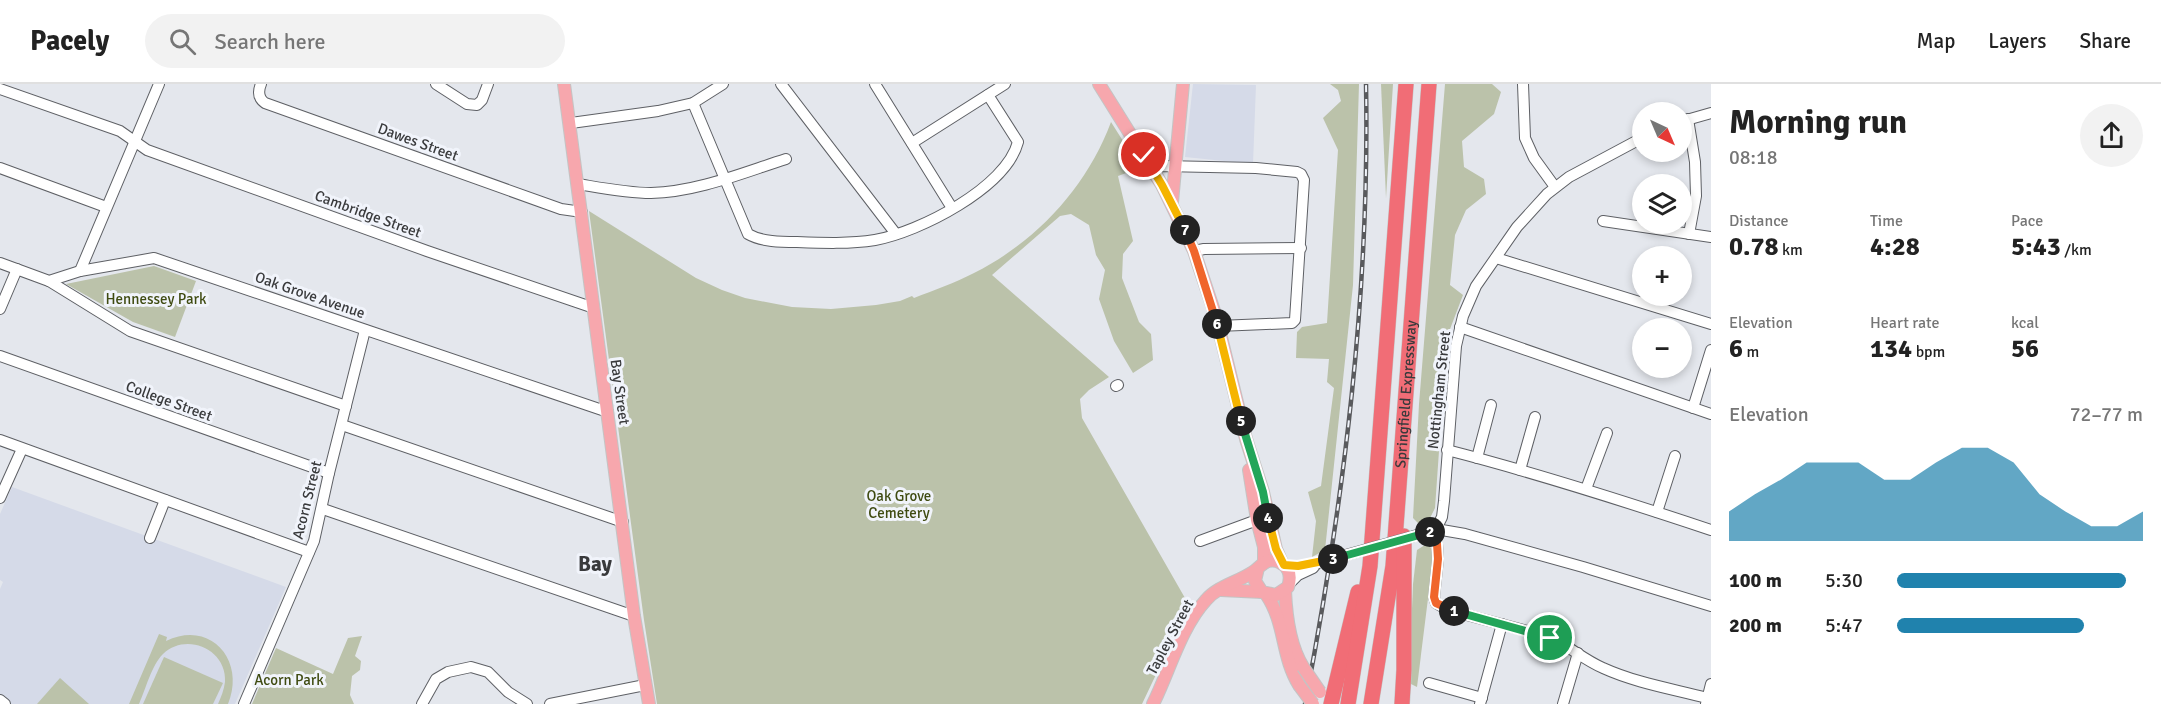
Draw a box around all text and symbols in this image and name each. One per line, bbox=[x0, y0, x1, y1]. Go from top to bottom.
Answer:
search box bbox=[145, 14, 565, 68]
text: Pacely bbox=[30, 24, 109, 58]
icon: search bbox=[166, 25, 199, 58]
text: Search here bbox=[214, 28, 325, 55]
text: Map bbox=[1917, 28, 1955, 54]
text: Layers bbox=[1988, 28, 2046, 54]
text: Share bbox=[2079, 28, 2131, 54]
north arrow bbox=[1632, 102, 1692, 162]
map controls bbox=[1632, 102, 1692, 378]
text: Morning run bbox=[1729, 102, 1907, 143]
button: share bbox=[2080, 104, 2143, 167]
street label: Dawes Street bbox=[375, 119, 461, 165]
pin bbox=[1118, 129, 1169, 180]
icon: check bbox=[1127, 138, 1160, 171]
text: 08:18 bbox=[1729, 145, 1778, 170]
button: layers bbox=[1632, 174, 1692, 234]
street label: Cambridge Street bbox=[312, 186, 424, 242]
text: Distance bbox=[1729, 211, 1789, 231]
text: Time bbox=[1870, 211, 1903, 231]
text: Pace bbox=[2011, 211, 2043, 231]
pin: 7 bbox=[1170, 215, 1200, 245]
text: 7 bbox=[1181, 220, 1189, 240]
text: 0.78 bbox=[1729, 231, 1779, 263]
text: 4:28 bbox=[1870, 231, 1920, 263]
text: 5:43 bbox=[2011, 231, 2061, 263]
text: km bbox=[1779, 240, 1803, 260]
text: /km bbox=[2061, 240, 2092, 260]
button: + bbox=[1632, 246, 1692, 306]
street label: Oak Grove Avenue bbox=[253, 268, 367, 322]
park label: Hennessey Park bbox=[105, 290, 207, 308]
pin: 6 bbox=[1202, 309, 1232, 339]
text: Elevation bbox=[1729, 313, 1793, 333]
text: Heart rate bbox=[1870, 313, 1939, 333]
text: kcal bbox=[2011, 313, 2039, 333]
text: 6 bbox=[1213, 314, 1221, 334]
button: − bbox=[1632, 318, 1692, 378]
street label: Springfield Expressway bbox=[1391, 320, 1420, 469]
street label: Nottingham Street bbox=[1424, 330, 1454, 450]
text: 6 bbox=[1729, 333, 1743, 365]
text: 134 bbox=[1870, 333, 1912, 365]
text: 56 bbox=[2011, 333, 2039, 365]
text: m bbox=[1743, 342, 1759, 362]
text: bpm bbox=[1912, 342, 1945, 362]
street label: Bay Street bbox=[607, 358, 633, 426]
street label: College Street bbox=[123, 377, 215, 425]
text: Elevation bbox=[1729, 402, 1809, 427]
text: 72–77 m bbox=[2070, 402, 2143, 427]
pin: 5 bbox=[1226, 406, 1256, 436]
text: 5 bbox=[1237, 411, 1245, 431]
street label: Acorn Street bbox=[289, 459, 325, 541]
park label: Oak Grove Cemetery bbox=[867, 487, 931, 522]
pin: 4 bbox=[1253, 503, 1283, 533]
text: 4 bbox=[1264, 508, 1272, 528]
pin: 2 bbox=[1415, 517, 1445, 547]
text: 2 bbox=[1426, 522, 1434, 542]
pin: 3 bbox=[1318, 544, 1348, 574]
text: 3 bbox=[1329, 549, 1337, 569]
district label: Bay bbox=[578, 551, 612, 577]
text: 100 m bbox=[1729, 568, 1782, 593]
text: 5:30 bbox=[1825, 568, 1863, 593]
street label: Tapley Street bbox=[1143, 596, 1197, 678]
pin: 1 bbox=[1439, 596, 1469, 626]
text: 1 bbox=[1450, 601, 1458, 621]
pin bbox=[1524, 612, 1575, 663]
text: 200 m bbox=[1729, 613, 1782, 638]
text: 5:47 bbox=[1825, 613, 1863, 638]
icon: arrive bbox=[1533, 621, 1566, 654]
park label: Acorn Park bbox=[254, 671, 324, 689]

